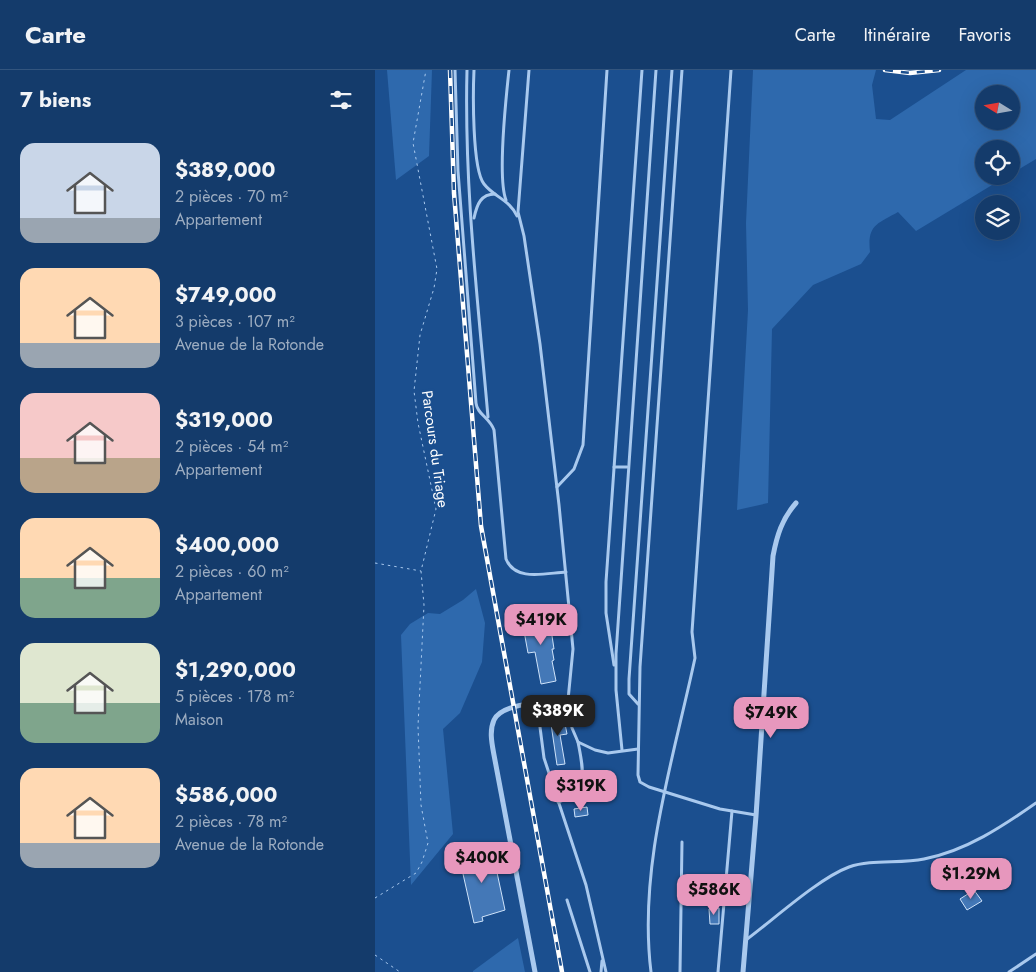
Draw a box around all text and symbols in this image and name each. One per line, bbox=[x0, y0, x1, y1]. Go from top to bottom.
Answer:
text: Carte bbox=[25, 17, 86, 52]
text: Carte bbox=[795, 22, 836, 48]
text: Itinéraire bbox=[864, 22, 930, 48]
text: Favoris bbox=[958, 22, 1011, 48]
text: 7 biens bbox=[20, 85, 91, 115]
north arrow bbox=[975, 85, 1020, 130]
map controls bbox=[975, 85, 1020, 240]
icon: filters bbox=[327, 86, 355, 114]
button: locate bbox=[975, 140, 1020, 185]
text: $389,000 bbox=[175, 155, 275, 185]
icon: home bbox=[60, 163, 120, 223]
text: 2 pièces · 70 m² bbox=[175, 185, 288, 208]
button: layers bbox=[975, 195, 1020, 240]
text: Appartement bbox=[175, 208, 262, 231]
text: $749,000 bbox=[175, 280, 276, 310]
icon: home bbox=[60, 288, 120, 348]
text: 3 pièces · 107 m² bbox=[175, 310, 295, 333]
text: Avenue de la Rotonde bbox=[175, 333, 324, 356]
street label: Parcours du Triage bbox=[416, 389, 454, 509]
text: $319,000 bbox=[175, 405, 273, 435]
icon: home bbox=[60, 413, 120, 473]
text: 2 pièces · 54 m² bbox=[175, 435, 288, 458]
text: Appartement bbox=[175, 458, 262, 481]
text: $400,000 bbox=[175, 530, 279, 560]
icon: home bbox=[60, 538, 120, 598]
text: 2 pièces · 60 m² bbox=[175, 560, 289, 583]
text: Appartement bbox=[175, 583, 262, 606]
pin: $419K bbox=[506, 604, 576, 646]
text: $419K bbox=[515, 608, 567, 631]
text: $1,290,000 bbox=[175, 655, 296, 685]
icon: home bbox=[60, 663, 120, 723]
text: 5 pièces · 178 m² bbox=[175, 685, 294, 708]
pin: $389K bbox=[523, 694, 593, 737]
pin: $749K bbox=[736, 696, 806, 739]
text: $389K bbox=[532, 699, 584, 722]
text: $749K bbox=[745, 701, 797, 724]
text: Maison bbox=[175, 708, 223, 731]
pin: $319K bbox=[546, 770, 616, 812]
text: $319K bbox=[556, 774, 606, 797]
text: $586,000 bbox=[175, 780, 277, 810]
icon: home bbox=[60, 788, 120, 848]
text: 2 pièces · 78 m² bbox=[175, 810, 287, 833]
text: Avenue de la Rotonde bbox=[175, 833, 324, 856]
pin: $400K bbox=[447, 842, 517, 884]
text: $400K bbox=[455, 846, 509, 869]
pin: $1.29M bbox=[930, 858, 1012, 900]
text: $1.29M bbox=[942, 862, 1000, 885]
pin: $586K bbox=[679, 874, 749, 916]
text: $586K bbox=[688, 878, 740, 901]

